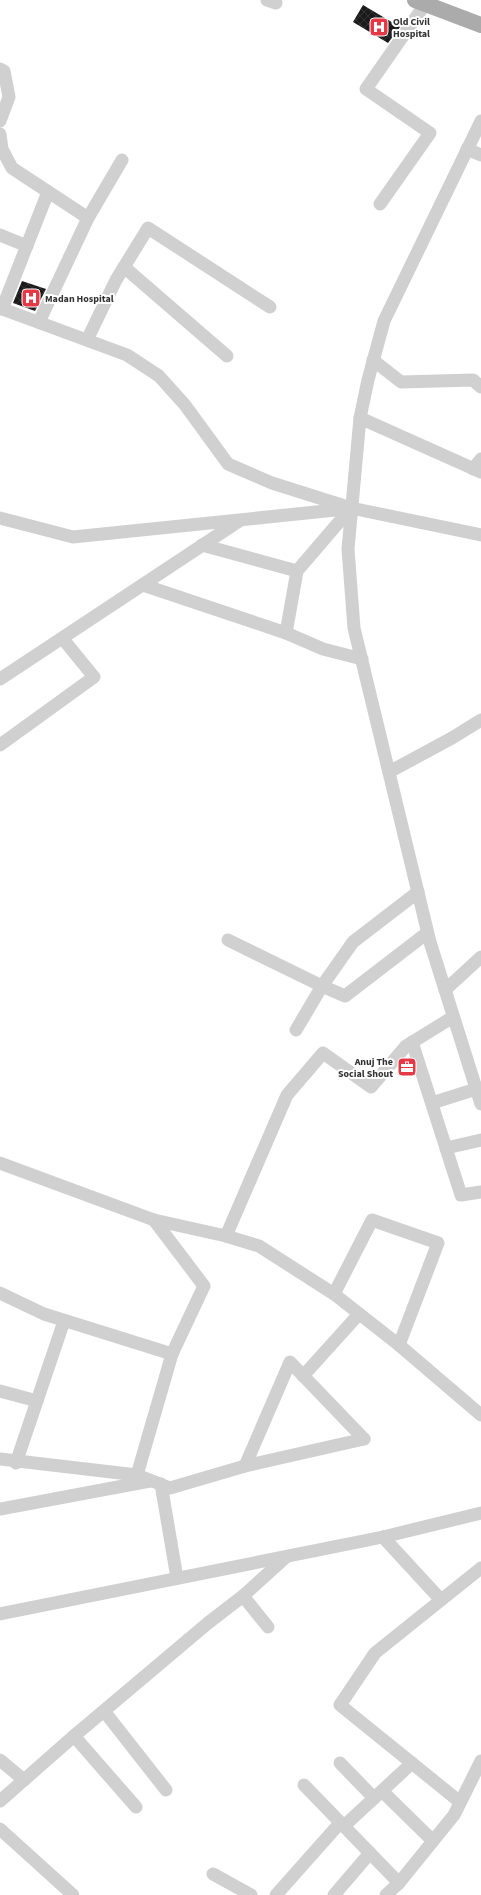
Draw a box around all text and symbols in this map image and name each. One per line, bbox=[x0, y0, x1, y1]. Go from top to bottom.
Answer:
place label: Old Civil Hospital bbox=[393, 15, 430, 41]
hospital icon: Old Civil Hospital bbox=[368, 16, 390, 38]
hospital icon: Madan Hospital bbox=[20, 287, 42, 309]
place label: Madan Hospital bbox=[45, 292, 114, 306]
place label: Anuj The Social Shout bbox=[338, 1055, 393, 1081]
office icon: Anuj The Social Shout bbox=[396, 1056, 418, 1078]

